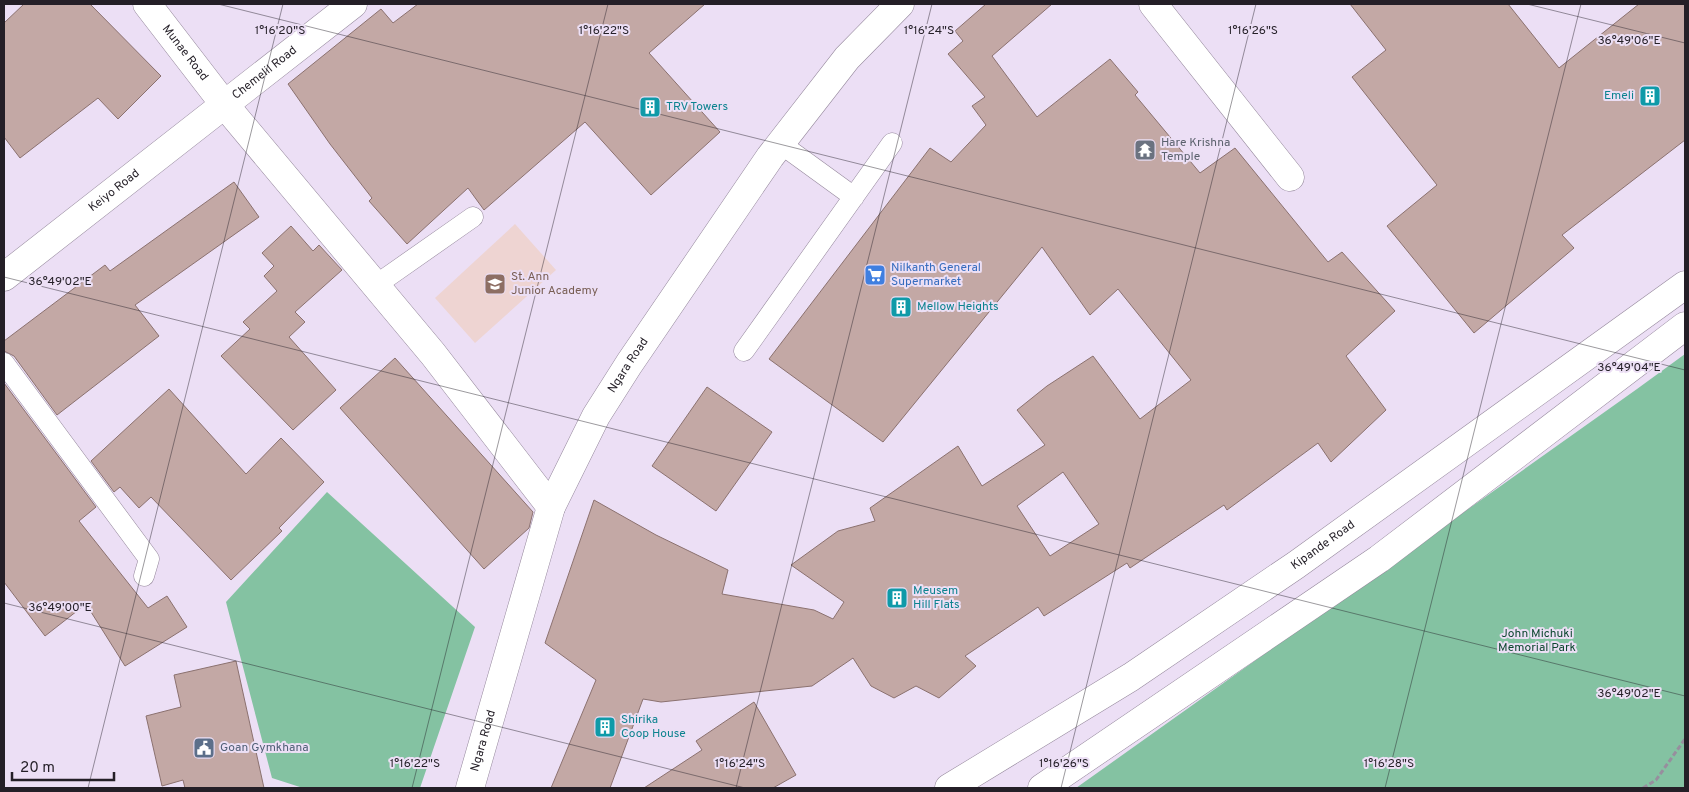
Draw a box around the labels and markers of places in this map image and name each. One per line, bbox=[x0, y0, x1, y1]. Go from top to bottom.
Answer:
building icon: Emeli bbox=[1638, 84, 1662, 108]
place label: Emeli bbox=[1604, 88, 1634, 104]
building icon: TRV Towers bbox=[638, 95, 662, 119]
place label: TRV Towers bbox=[666, 99, 728, 115]
place label: Hare Krishna Temple bbox=[1161, 135, 1230, 165]
temple icon: Hare Krishna Temple bbox=[1133, 138, 1157, 162]
place label: Nilkanth General Supermarket bbox=[891, 260, 981, 290]
supermarket icon: Nilkanth General Supermarket bbox=[863, 263, 887, 287]
place label: St. Ann Junior Academy bbox=[511, 269, 598, 299]
school or university icon: St. Ann Junior Academy bbox=[483, 272, 507, 296]
building icon: Mellow Heights bbox=[889, 295, 913, 319]
place label: Mellow Heights bbox=[917, 299, 999, 315]
place label: Meusem Hill Flats bbox=[913, 583, 960, 613]
building icon: Meusem Hill Flats bbox=[885, 586, 909, 610]
place label: Shirika Coop House bbox=[621, 712, 686, 742]
building icon: Shirika Coop House bbox=[593, 715, 617, 739]
public building icon: Goan Gymkhana bbox=[192, 736, 216, 760]
place label: Goan Gymkhana bbox=[220, 740, 309, 756]

